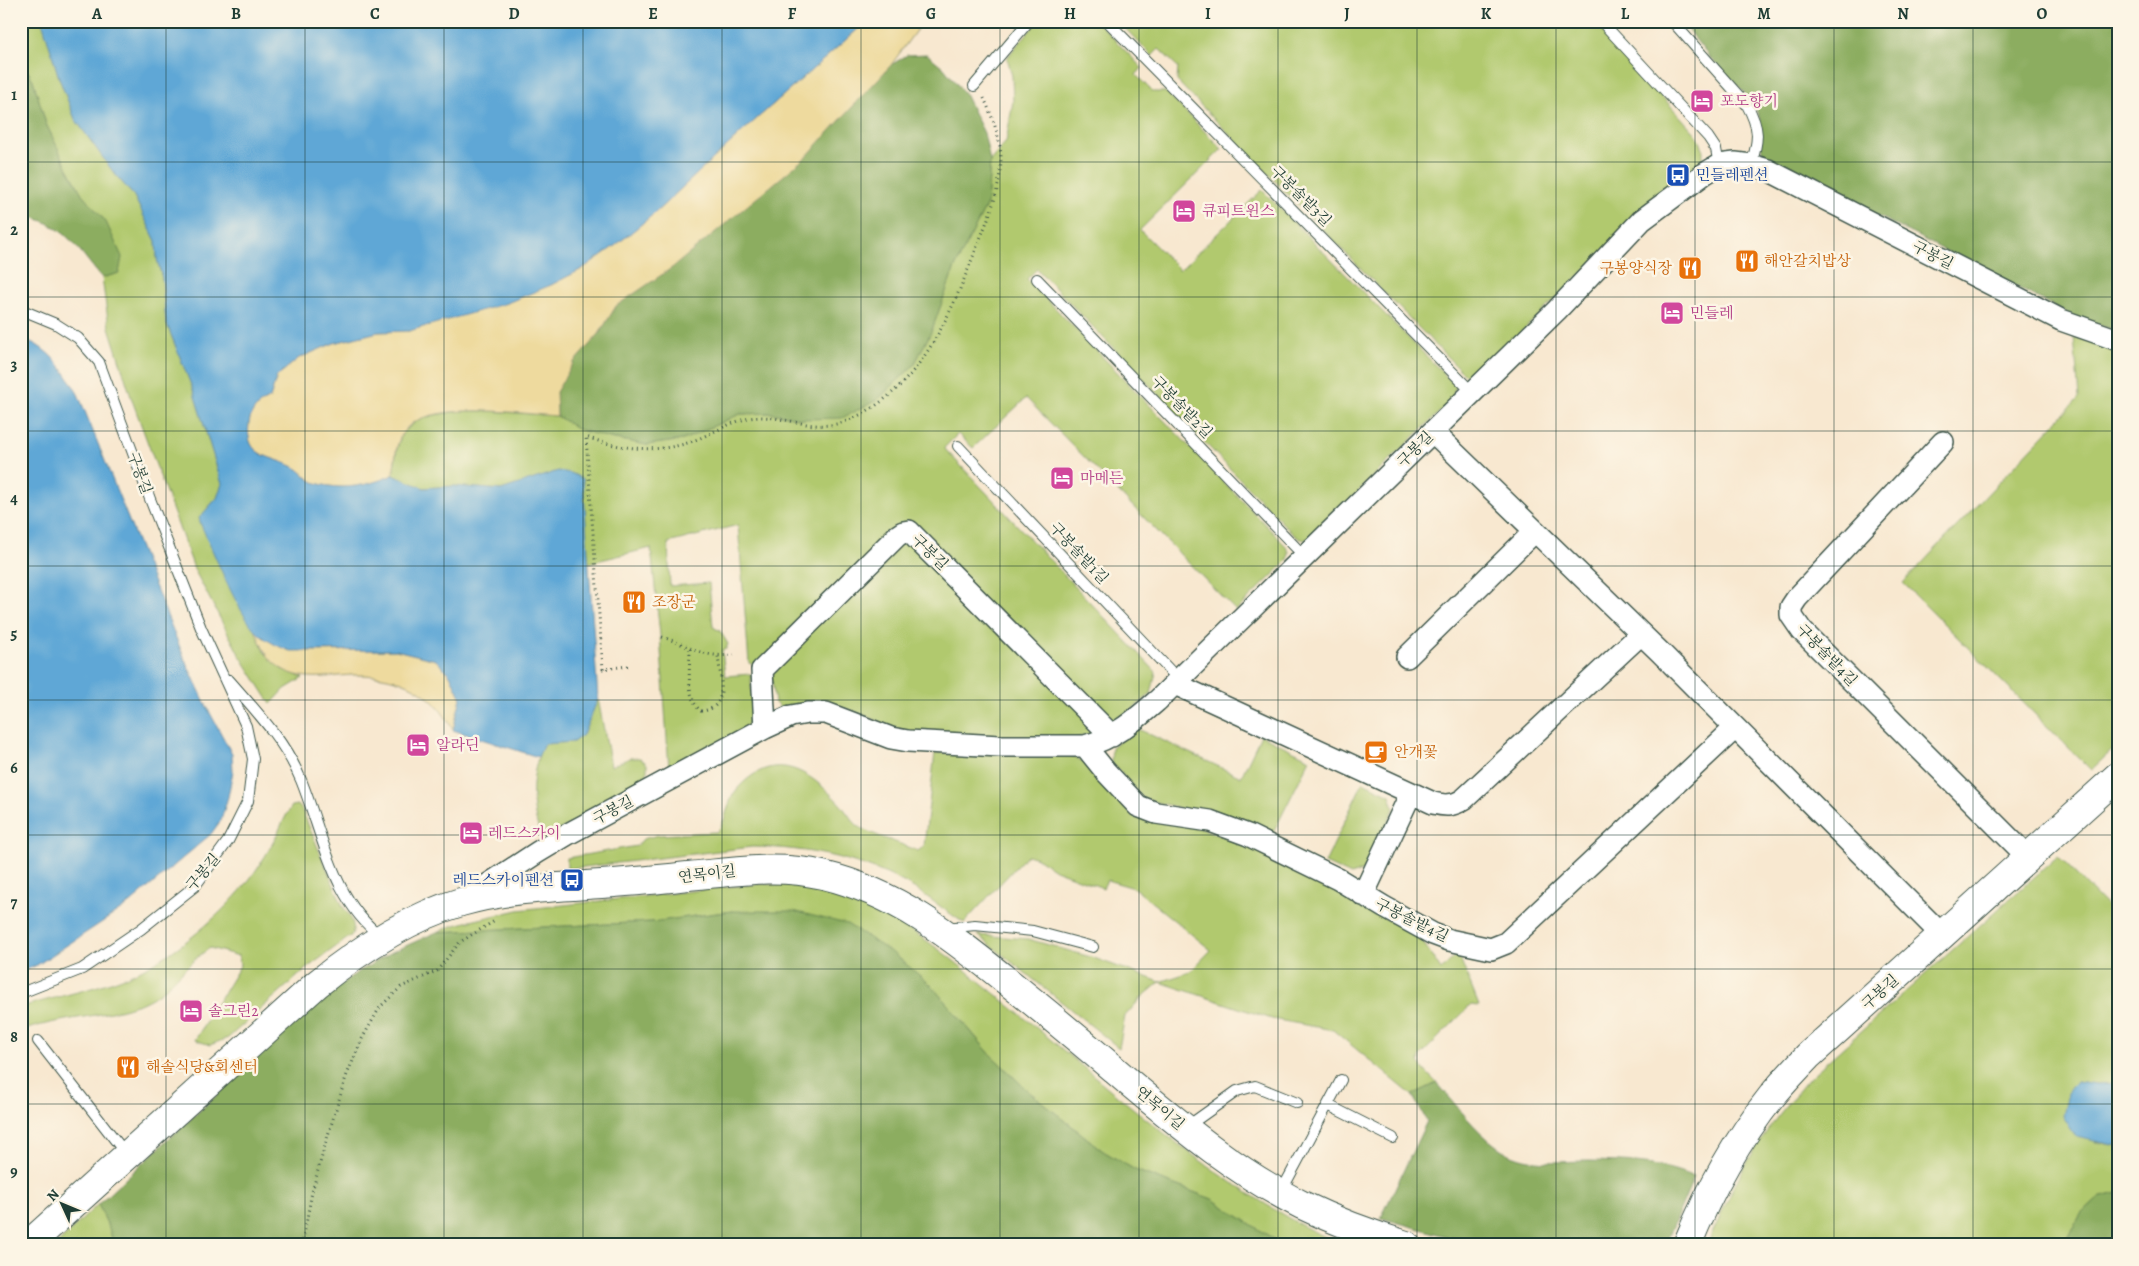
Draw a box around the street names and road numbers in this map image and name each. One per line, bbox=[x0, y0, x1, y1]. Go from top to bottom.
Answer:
street label: 구봉솔밭3길 bbox=[1266, 161, 1336, 231]
street label: 구봉길 bbox=[1909, 236, 1957, 274]
street label: 구봉솔밭2길 bbox=[1147, 371, 1217, 443]
street label: 구봉길 bbox=[1393, 427, 1437, 471]
street label: 구봉길 bbox=[123, 449, 157, 497]
street label: 구봉솔밭1길 bbox=[1045, 518, 1113, 588]
street label: 구봉길 bbox=[907, 530, 953, 574]
street label: 구봉솔밭4길 bbox=[1792, 620, 1862, 690]
street label: 구봉길 bbox=[589, 791, 637, 829]
street label: 구봉길 bbox=[181, 849, 225, 895]
street label: 연목이길 bbox=[677, 861, 737, 887]
street label: 구봉솔밭4길 bbox=[1372, 894, 1452, 946]
street label: 구봉길 bbox=[1857, 970, 1903, 1014]
street label: 연목이길 bbox=[1131, 1082, 1189, 1134]

